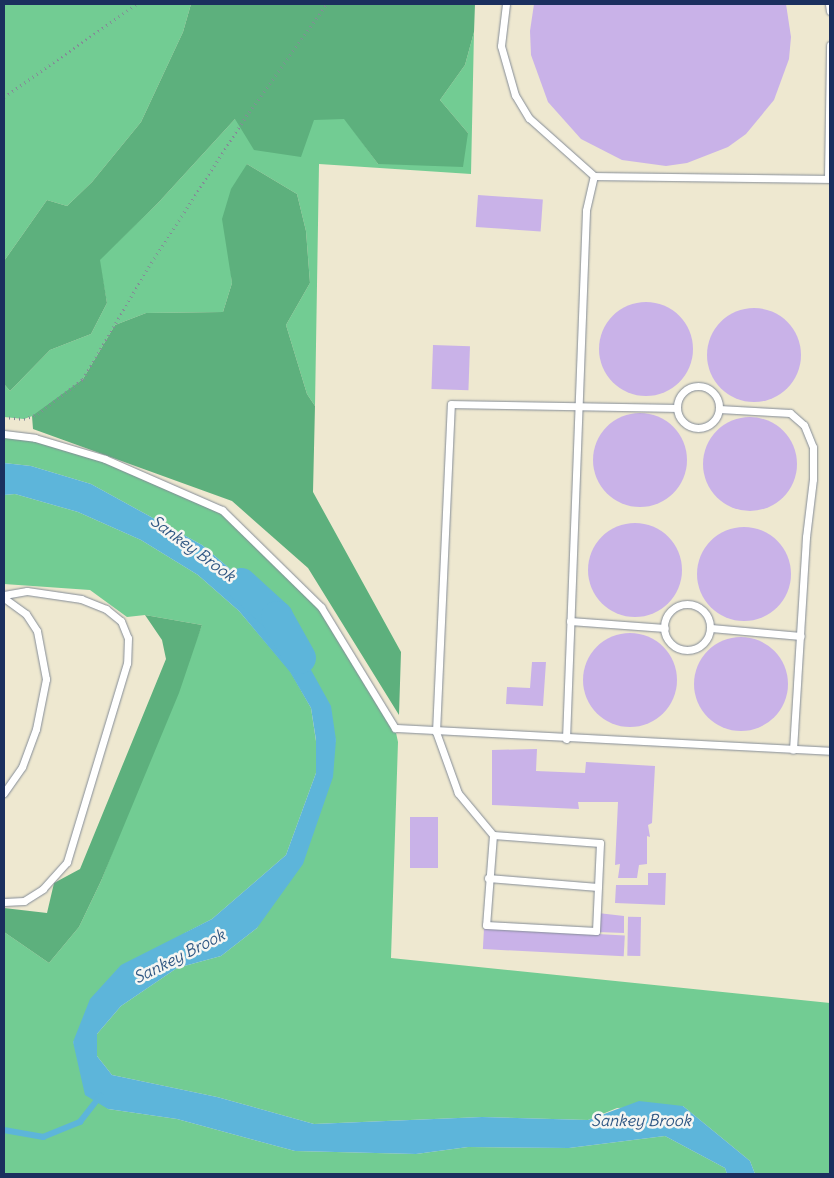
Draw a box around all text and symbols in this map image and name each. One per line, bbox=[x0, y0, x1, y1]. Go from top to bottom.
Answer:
water label: Sankey Brook bbox=[147, 511, 239, 585]
water label: Sankey Brook bbox=[130, 925, 228, 987]
water label: Sankey Brook bbox=[591, 1110, 691, 1130]

